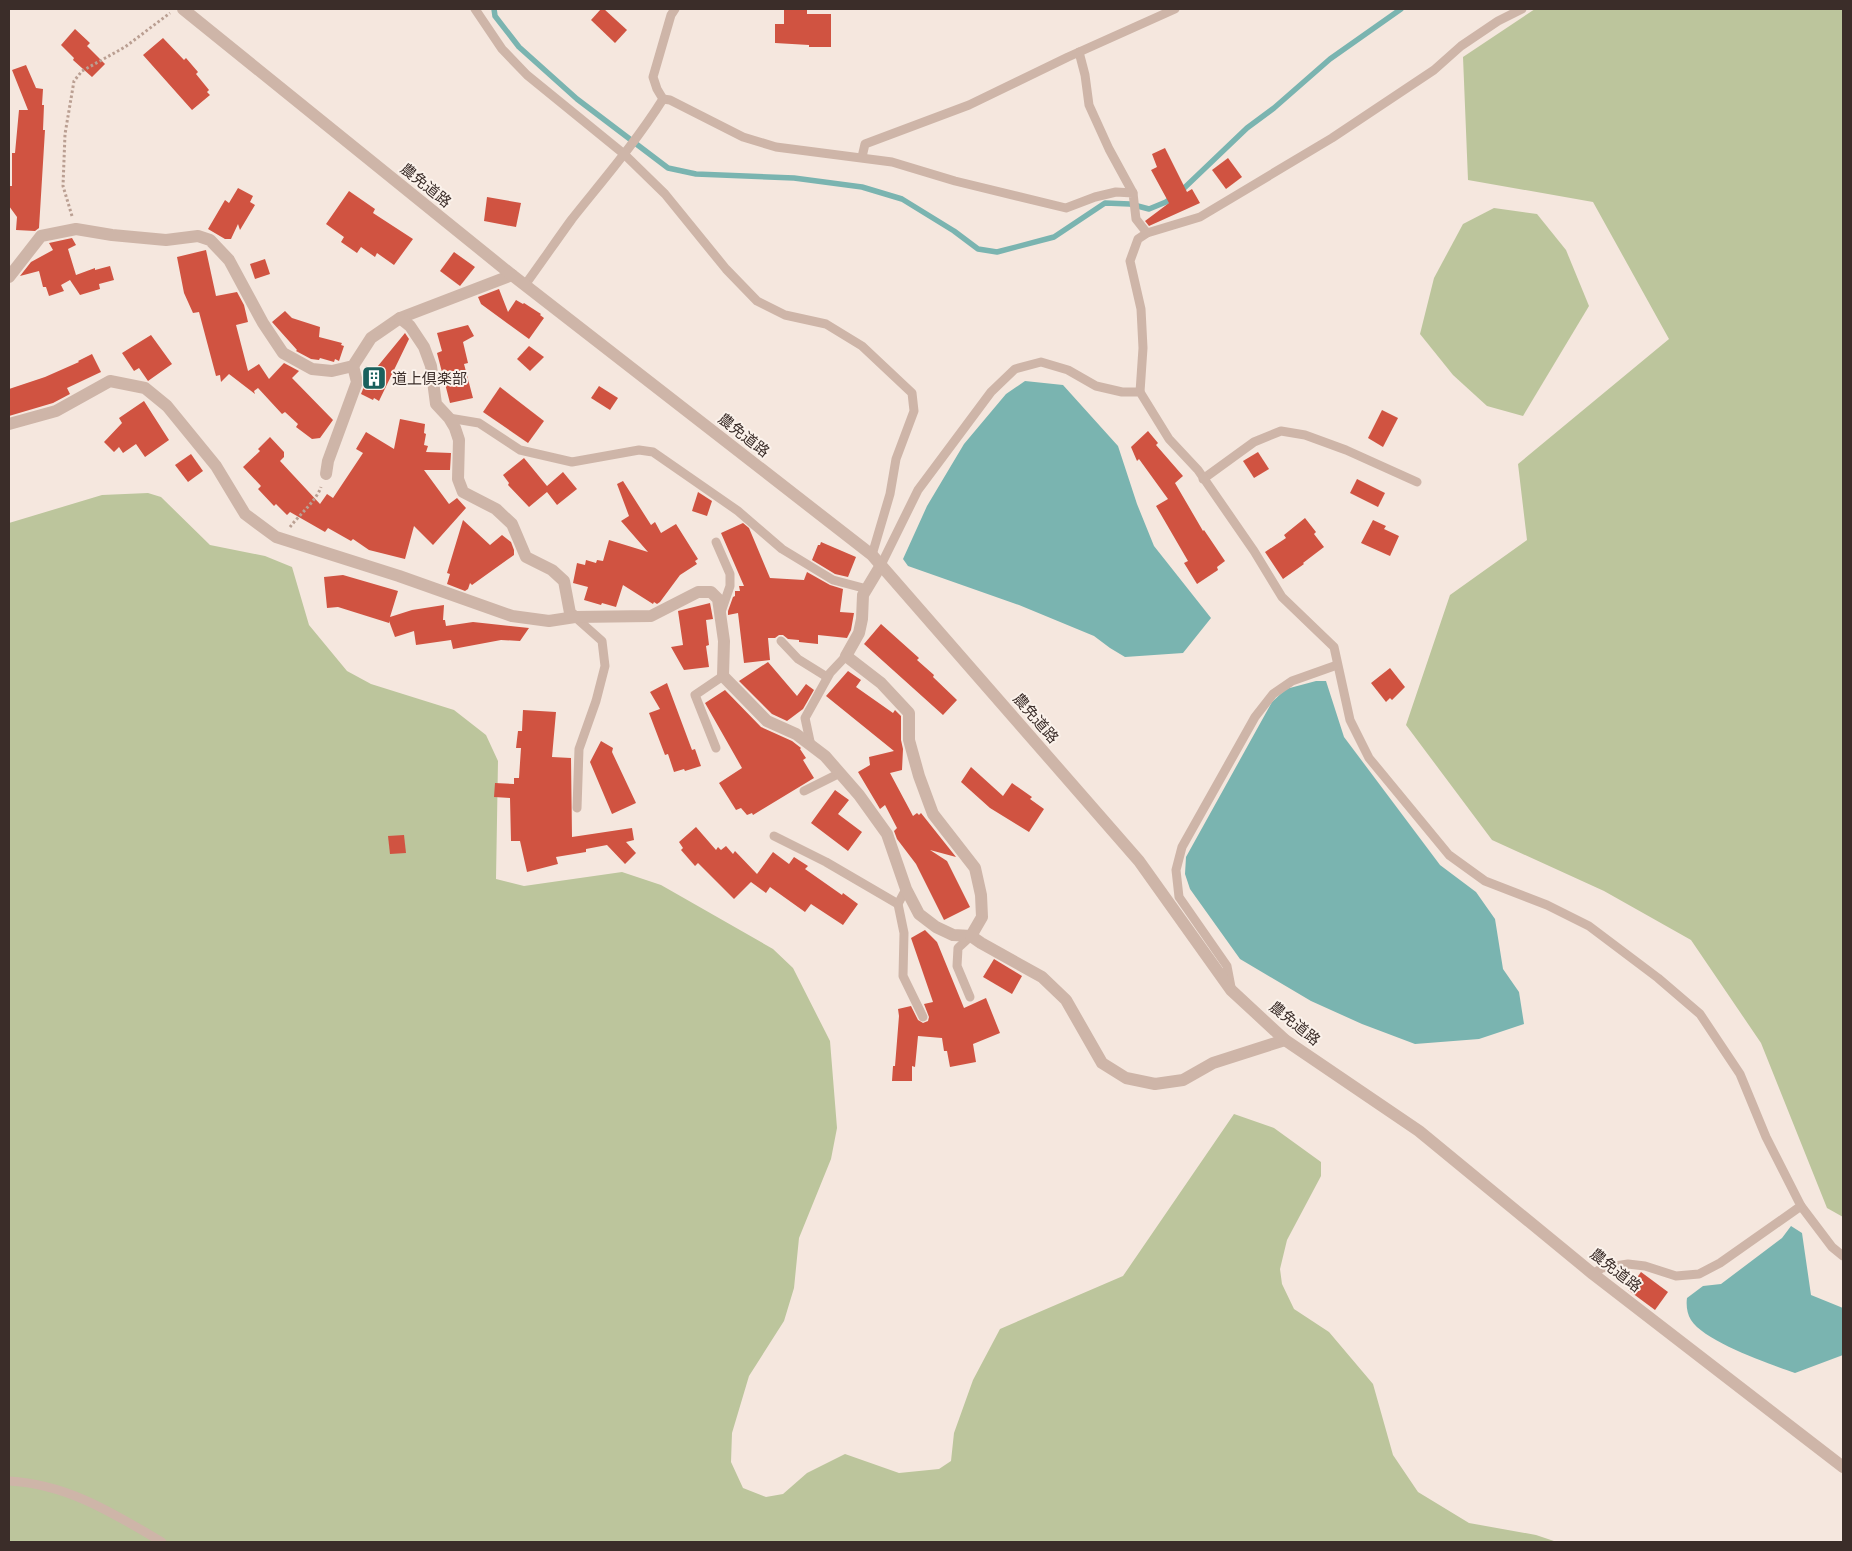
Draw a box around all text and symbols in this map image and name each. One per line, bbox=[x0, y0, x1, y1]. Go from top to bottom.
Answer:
street label: 農免道路 bbox=[397, 159, 455, 211]
building icon: 道上倶楽部 bbox=[361, 365, 387, 391]
place label: 道上倶楽部 bbox=[392, 369, 467, 388]
street label: 農免道路 bbox=[715, 409, 773, 461]
street label: 農免道路 bbox=[1009, 689, 1063, 747]
street label: 農免道路 bbox=[1266, 997, 1324, 1049]
street label: 農免道路 bbox=[1587, 1244, 1645, 1296]

